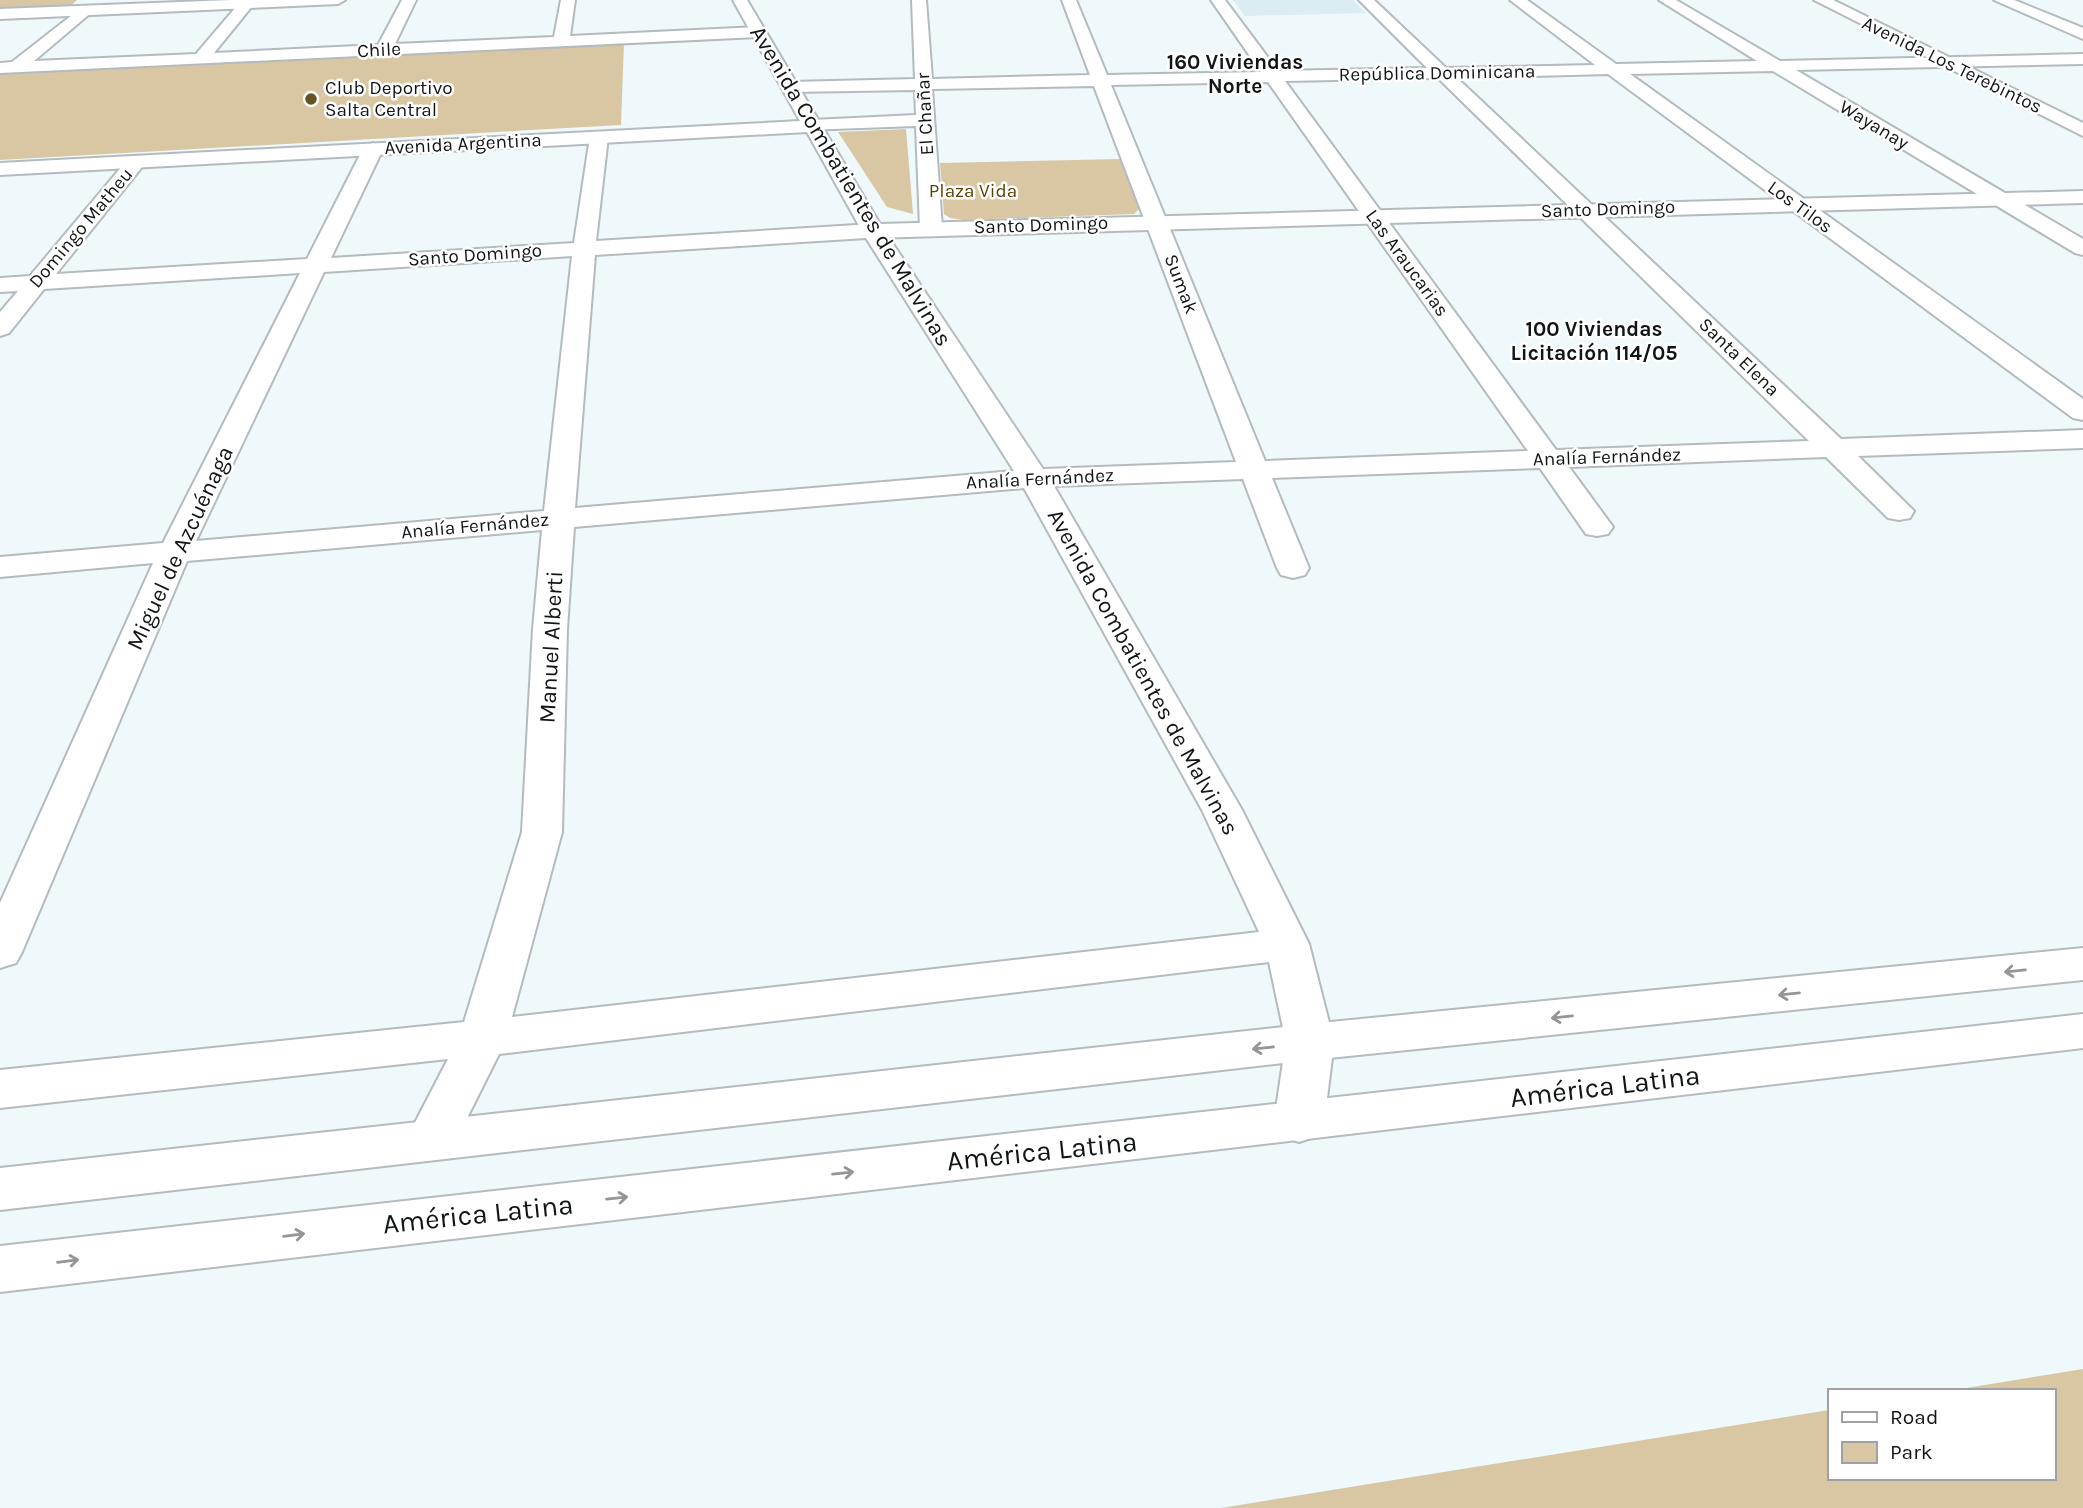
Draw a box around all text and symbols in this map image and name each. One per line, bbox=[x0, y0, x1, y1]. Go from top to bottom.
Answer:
street label: Avenida Los Terebintos bbox=[1859, 12, 2045, 118]
street label: Avenida Combatientes de Malvinas bbox=[744, 21, 958, 351]
street label: Chile bbox=[357, 38, 401, 62]
district label: 160 Viviendas Norte bbox=[1167, 50, 1303, 98]
street label: República Dominicana bbox=[1338, 60, 1536, 86]
street label: El Chañar bbox=[912, 72, 938, 156]
place label: Club Deportivo Salta Central bbox=[325, 77, 453, 121]
marker: Club Deportivo Salta Central bbox=[303, 91, 319, 107]
street label: Wayanay bbox=[1835, 96, 1913, 154]
street label: Avenida Argentina bbox=[384, 129, 542, 159]
street label: Domingo Matheu bbox=[24, 164, 138, 292]
street label: Los Tilos bbox=[1763, 176, 1837, 238]
park label: Plaza Vida bbox=[929, 180, 1017, 202]
street label: Santo Domingo bbox=[1540, 196, 1676, 222]
street label: Las Araucarias bbox=[1361, 205, 1453, 321]
street label: Santo Domingo bbox=[973, 212, 1109, 238]
street label: Santo Domingo bbox=[407, 239, 543, 271]
street label: Sumak bbox=[1160, 251, 1202, 317]
street label: Santa Elena bbox=[1694, 313, 1784, 401]
district label: 100 Viviendas Licitación 114/05 bbox=[1510, 317, 1678, 365]
street label: Miguel de Azcuénaga bbox=[121, 442, 239, 654]
street label: Analía Fernández bbox=[1533, 443, 1681, 471]
street label: Analía Fernández bbox=[965, 464, 1115, 494]
street label: Avenida Combatientes de Malvinas bbox=[1042, 504, 1244, 840]
street label: Analía Fernández bbox=[400, 509, 550, 543]
street label: Manuel Alberti bbox=[534, 570, 568, 724]
one-way arrow bbox=[2004, 965, 2027, 978]
one-way arrow bbox=[1778, 988, 1801, 1001]
one-way arrow bbox=[1552, 1011, 1574, 1024]
one-way arrow bbox=[1252, 1041, 1275, 1054]
street label: América Latina bbox=[1508, 1058, 1702, 1114]
street label: América Latina bbox=[945, 1125, 1139, 1177]
one-way arrow bbox=[831, 1166, 854, 1179]
street label: América Latina bbox=[381, 1188, 575, 1240]
one-way arrow bbox=[605, 1191, 628, 1204]
one-way arrow bbox=[282, 1228, 305, 1241]
one-way arrow bbox=[56, 1255, 79, 1268]
legend bbox=[1828, 1389, 2055, 1480]
text: Road bbox=[1890, 1405, 1938, 1429]
text: Park bbox=[1890, 1440, 1933, 1464]

